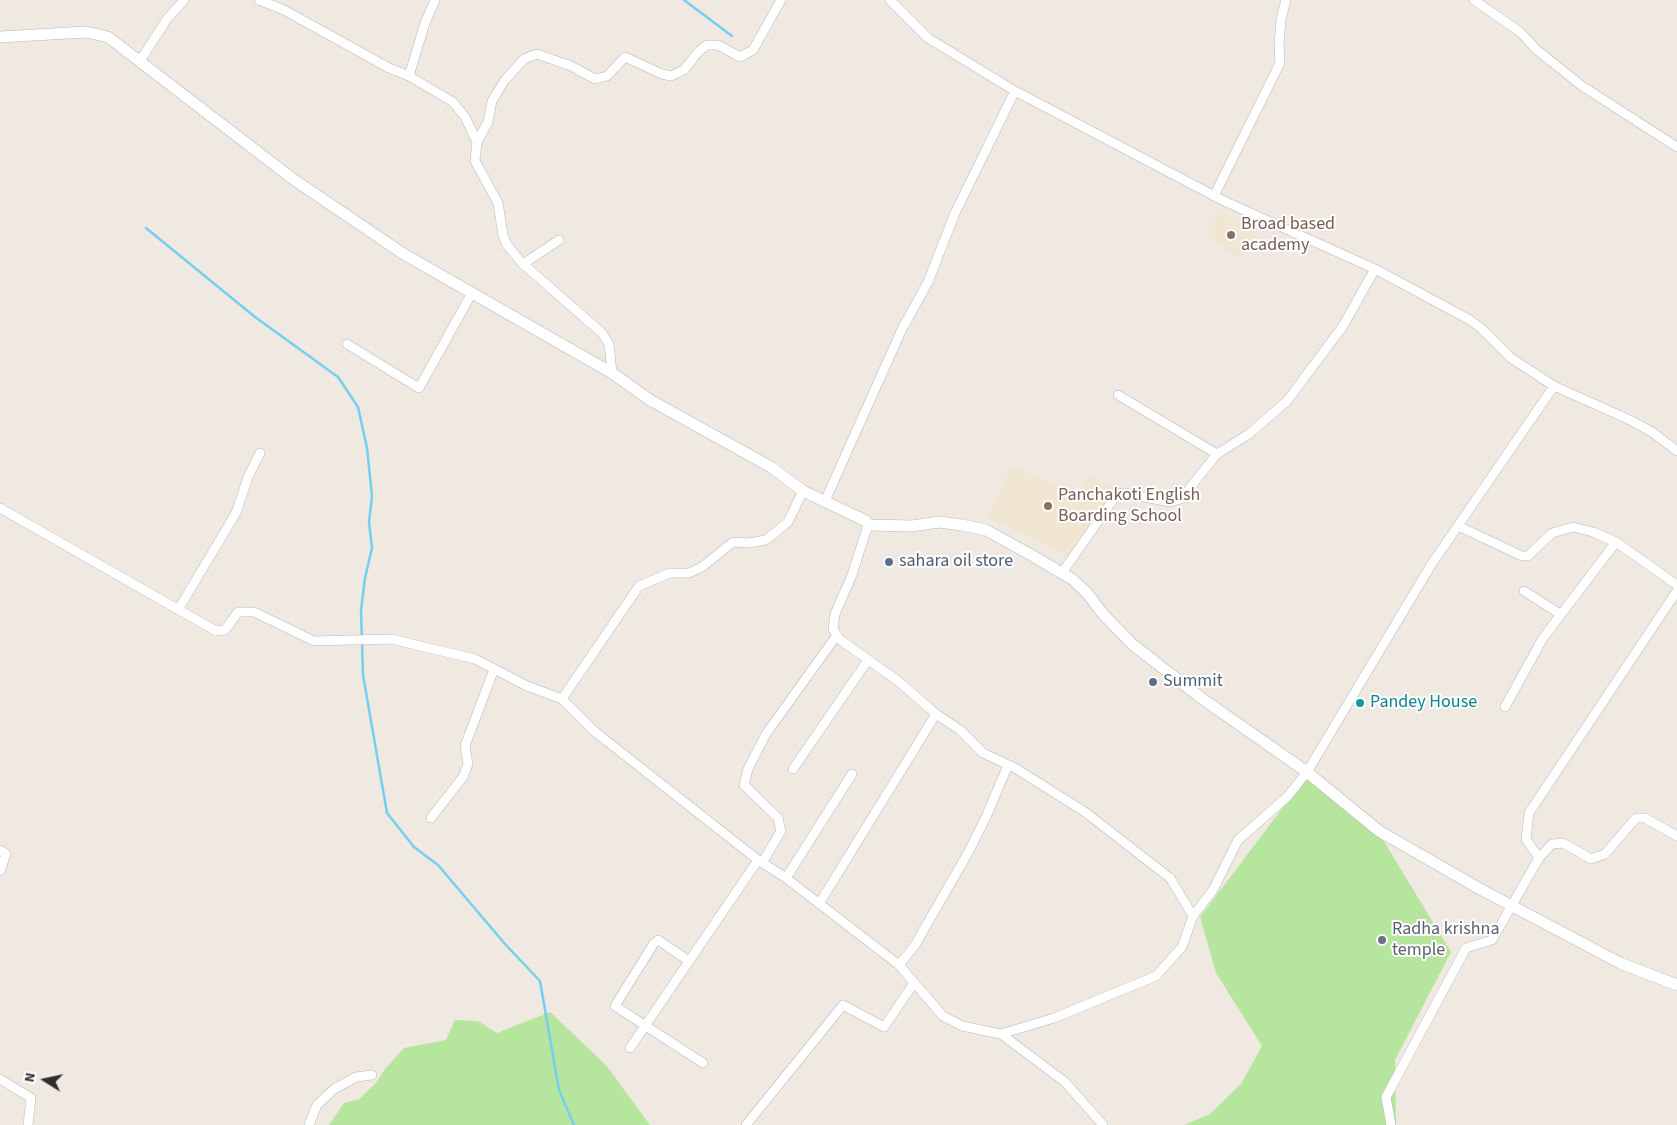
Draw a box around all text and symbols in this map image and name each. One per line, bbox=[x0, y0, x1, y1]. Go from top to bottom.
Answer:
place label: Broad based academy bbox=[1241, 214, 1335, 256]
marker: Broad based academy bbox=[1225, 229, 1237, 241]
place label: Panchakoti English Boarding School bbox=[1058, 485, 1200, 528]
marker: Panchakoti English Boarding School bbox=[1042, 500, 1054, 512]
place label: sahara oil store bbox=[899, 551, 1013, 573]
marker: sahara oil store bbox=[883, 556, 895, 568]
place label: Summit bbox=[1163, 671, 1223, 693]
marker: Summit bbox=[1147, 676, 1159, 688]
place label: Pandey House bbox=[1370, 692, 1477, 714]
marker: Pandey House bbox=[1354, 697, 1366, 709]
place label: Radha krishna temple bbox=[1392, 919, 1500, 962]
marker: Radha krishna temple bbox=[1376, 934, 1388, 946]
north arrow bbox=[20, 1055, 70, 1105]
text: N bbox=[20, 1071, 41, 1084]

